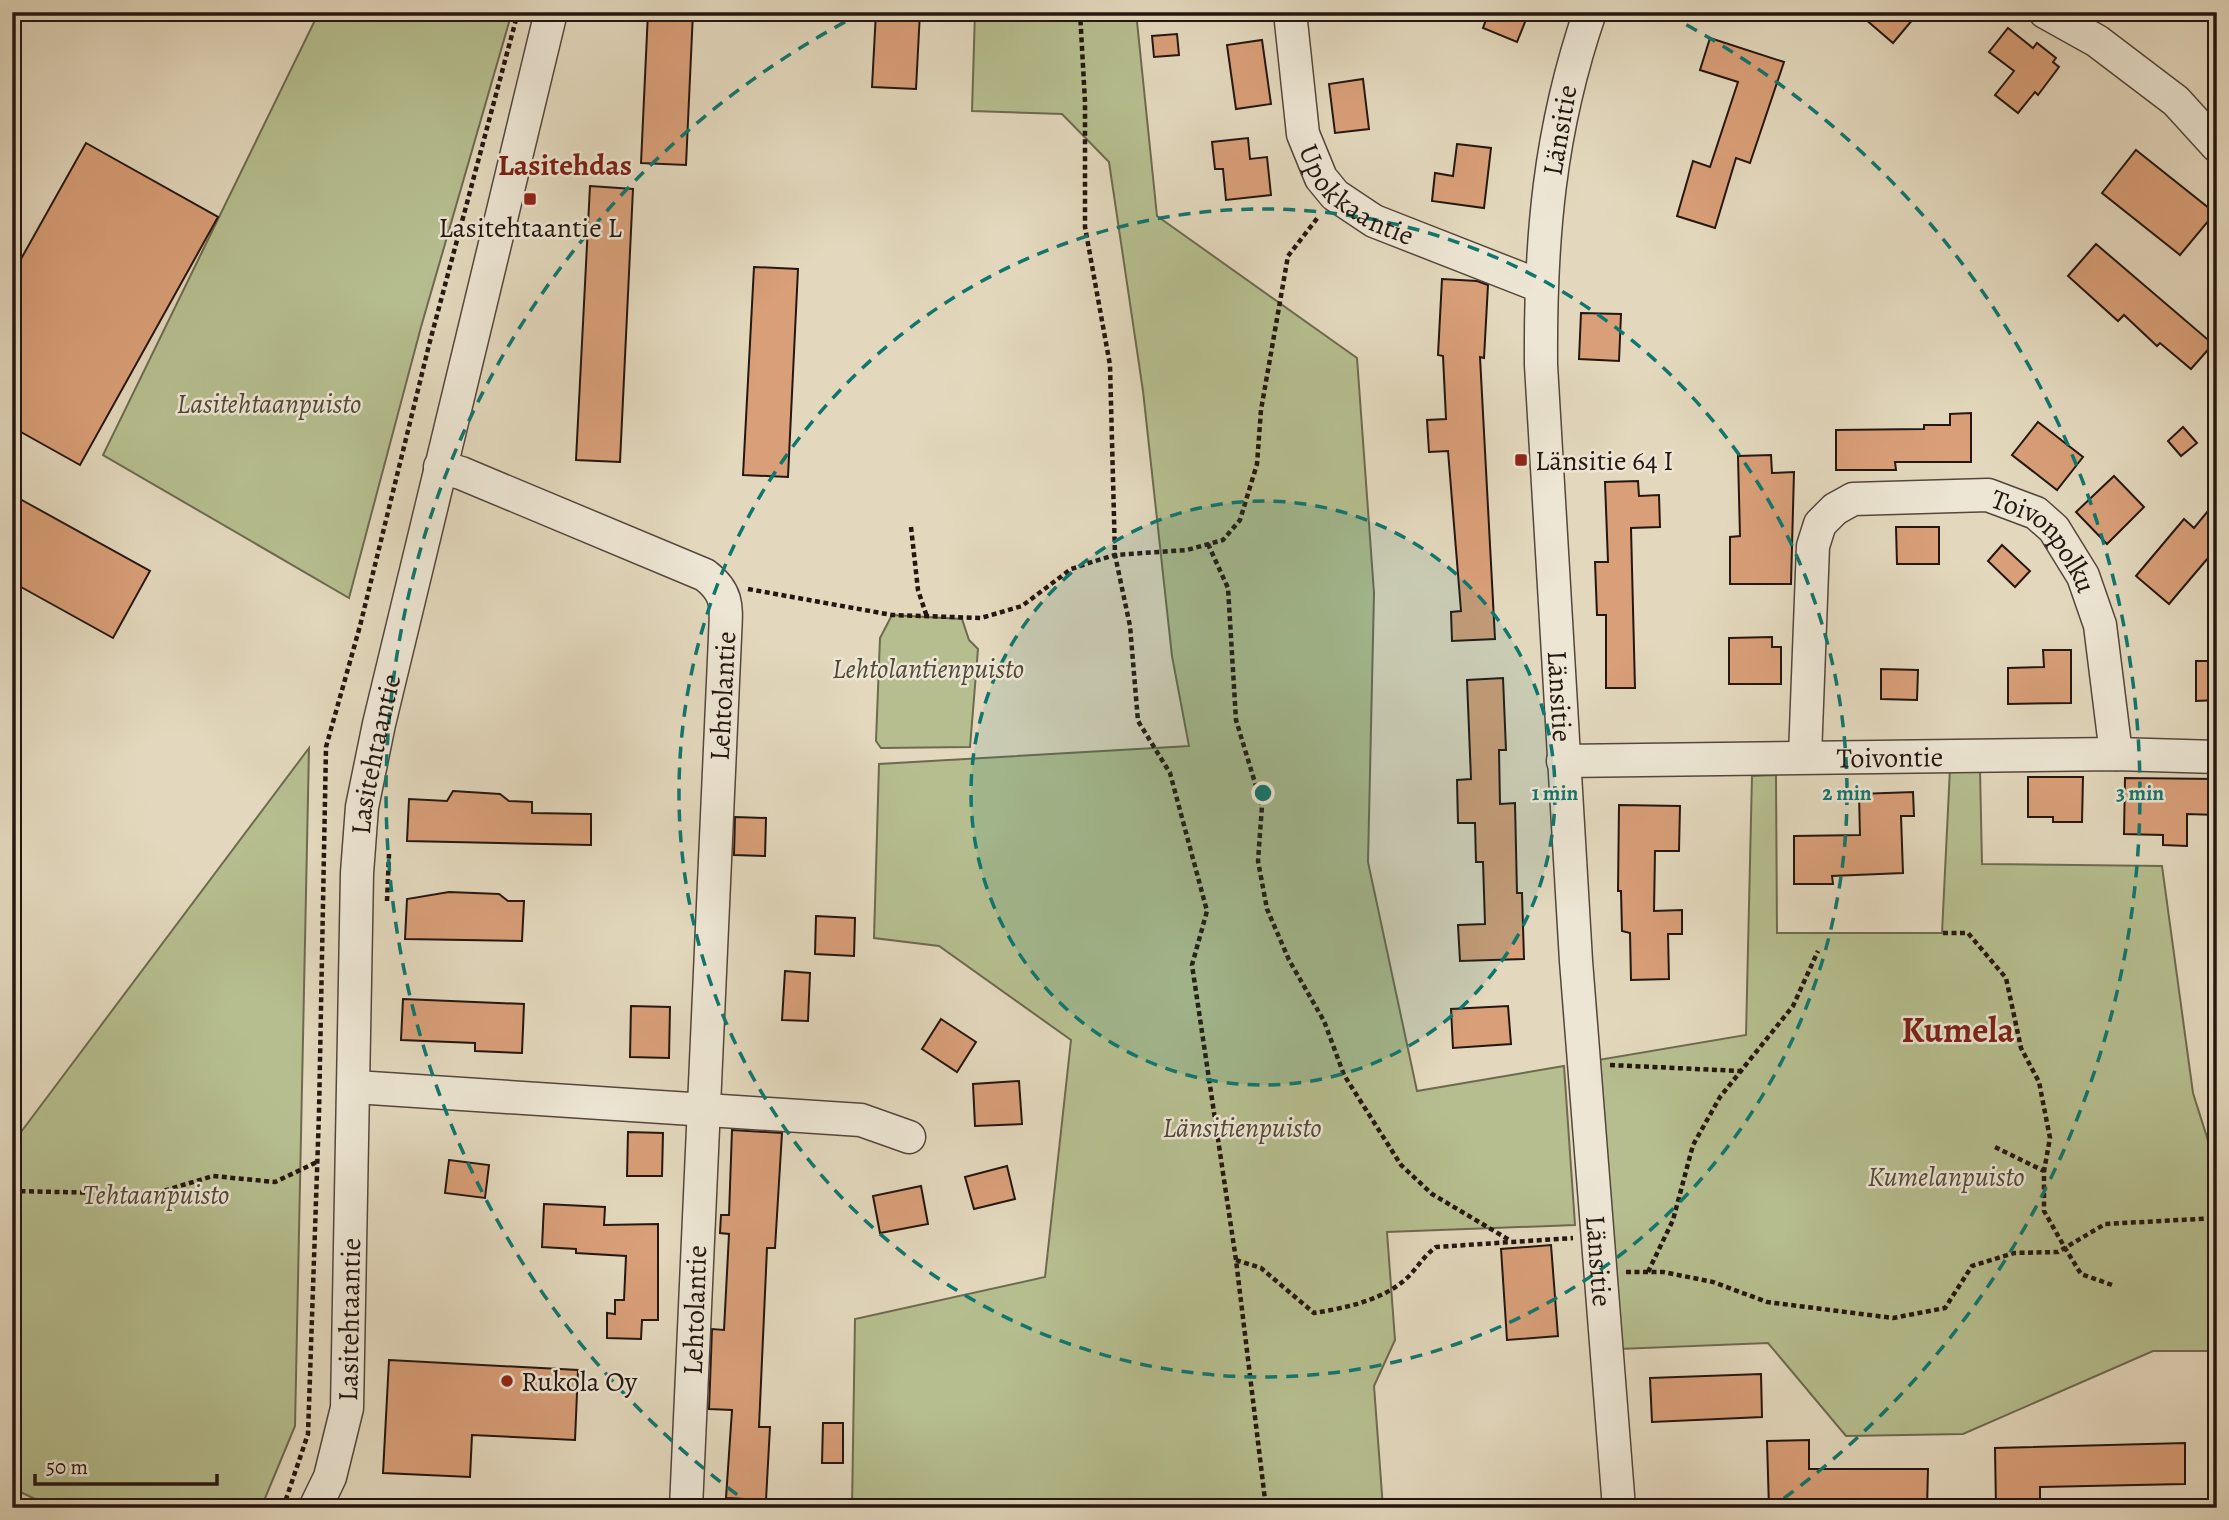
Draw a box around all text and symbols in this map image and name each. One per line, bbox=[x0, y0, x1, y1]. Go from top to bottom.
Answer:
street label: Länsitie bbox=[1533, 82, 1587, 178]
street label: Upokkaantie bbox=[1289, 139, 1419, 255]
district label: Lasitehdas bbox=[498, 145, 632, 185]
marker: Lasitehtaantie L bbox=[522, 191, 538, 207]
place label: Lasitehtaantie L bbox=[438, 209, 622, 247]
park label: Lasitehtaanpuisto bbox=[177, 385, 361, 423]
place label: Länsitie 64 I bbox=[1535, 442, 1673, 480]
marker: Länsitie 64 I bbox=[1513, 452, 1529, 468]
street label: Toivonpolku bbox=[1986, 480, 2106, 599]
street label: Lehtolantie bbox=[701, 630, 745, 762]
street label: Länsitie bbox=[1538, 649, 1581, 743]
park label: Lehtolantienpuisto bbox=[832, 650, 1024, 688]
street label: Lasitehtaantie bbox=[342, 670, 410, 836]
street label: Toivontie bbox=[1837, 738, 1943, 778]
text: 1 min bbox=[1532, 779, 1579, 807]
text: 2 min bbox=[1822, 779, 1872, 807]
text: 3 min bbox=[2116, 779, 2164, 807]
centre of rings bbox=[1251, 781, 1275, 805]
district label: Kumela bbox=[1902, 1006, 2014, 1054]
park label: Länsitienpuisto bbox=[1162, 1109, 1322, 1147]
park label: Kumelanpuisto bbox=[1867, 1158, 2025, 1196]
park label: Tehtaanpuisto bbox=[83, 1176, 229, 1214]
street label: Länsitie bbox=[1576, 1214, 1621, 1308]
street label: Lasitehtaantie bbox=[329, 1237, 370, 1402]
street label: Lehtolantie bbox=[674, 1245, 716, 1376]
place label: Rukola Oy bbox=[521, 1363, 638, 1401]
marker: Rukola Oy bbox=[499, 1373, 515, 1389]
scale bar bbox=[35, 1443, 217, 1487]
text: 50 m bbox=[46, 1453, 88, 1481]

